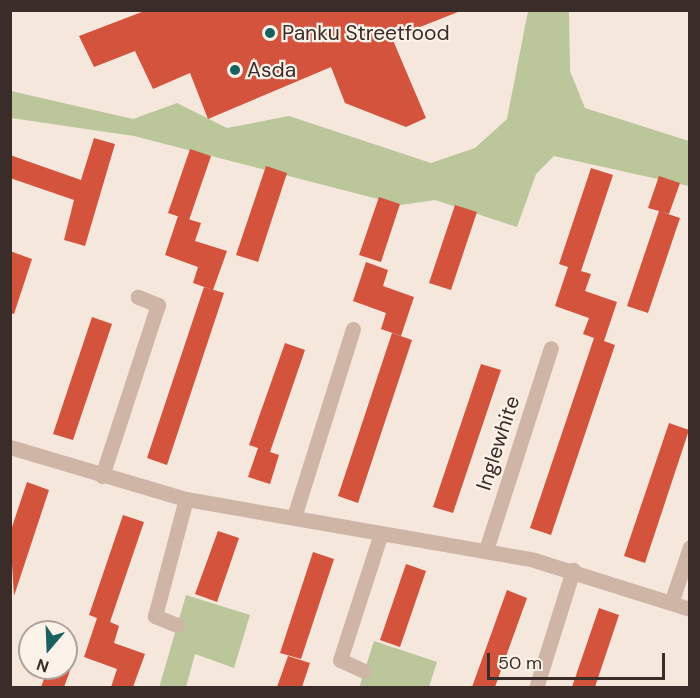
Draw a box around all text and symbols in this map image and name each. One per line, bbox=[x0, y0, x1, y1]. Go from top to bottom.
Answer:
place label: Panku Streetfood bbox=[282, 20, 450, 46]
marker: Panku Streetfood bbox=[263, 26, 277, 40]
place label: Asda bbox=[247, 57, 296, 83]
marker: Asda bbox=[228, 63, 242, 77]
street label: Inglewhite bbox=[471, 393, 525, 493]
north arrow bbox=[18, 620, 78, 680]
scale bar bbox=[490, 641, 668, 679]
text: 50 m bbox=[498, 651, 542, 675]
text: N bbox=[34, 654, 52, 677]

